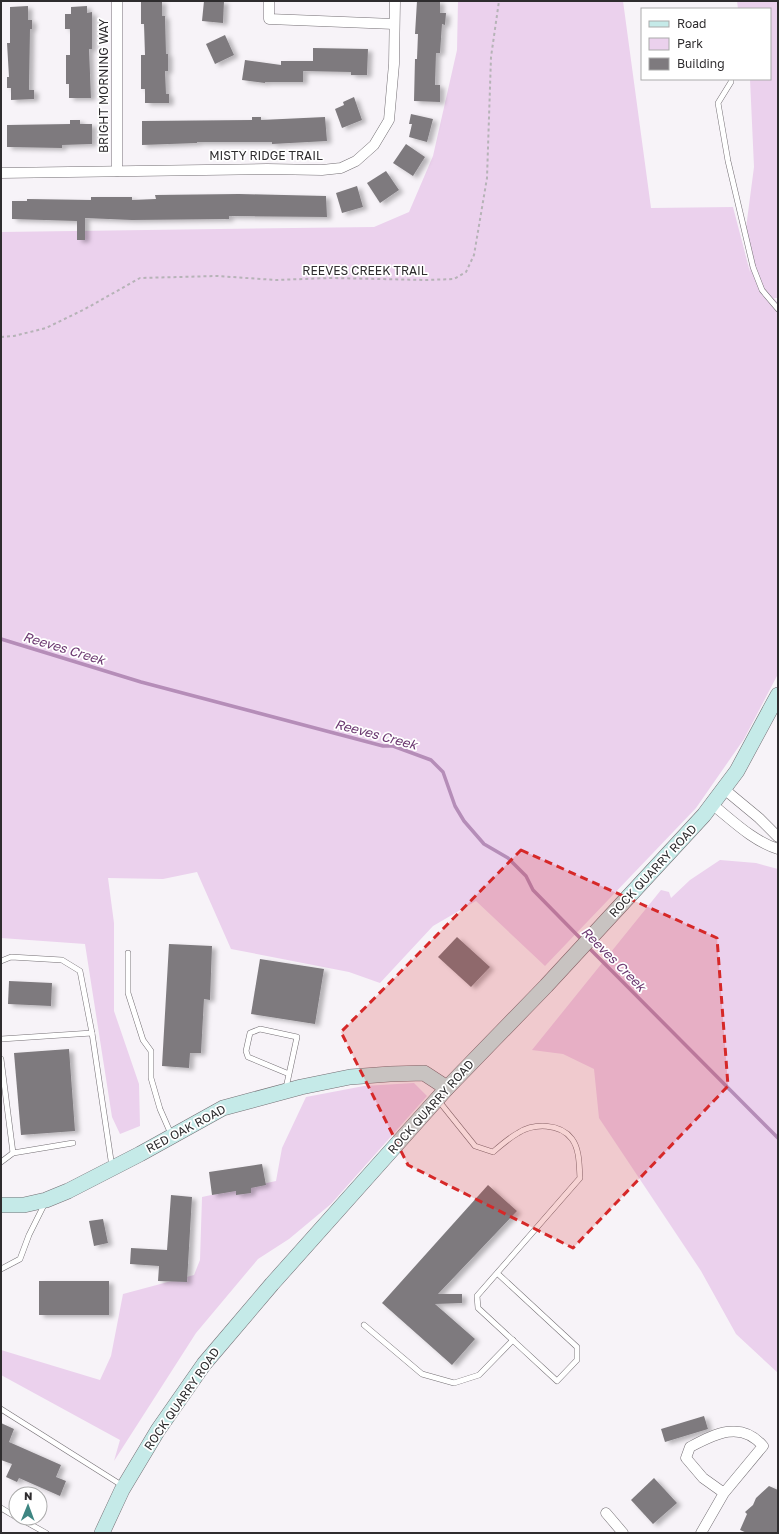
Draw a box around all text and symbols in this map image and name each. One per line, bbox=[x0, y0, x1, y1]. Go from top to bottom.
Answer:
legend bbox=[641, 8, 771, 80]
text: Road bbox=[677, 16, 706, 31]
street label: BRIGHT MORNING WAY bbox=[96, 19, 111, 153]
text: Park bbox=[677, 36, 703, 51]
text: Building bbox=[677, 56, 725, 71]
street label: MISTY RIDGE TRAIL bbox=[209, 148, 323, 163]
street label: REEVES CREEK TRAIL bbox=[302, 263, 428, 278]
water label: Reeves Creek bbox=[21, 628, 108, 668]
water label: Reeves Creek bbox=[333, 715, 420, 753]
street label: ROCK QUARRY ROAD bbox=[606, 821, 700, 920]
water label: Reeves Creek bbox=[578, 923, 651, 996]
street label: ROCK QUARRY ROAD bbox=[384, 1056, 477, 1157]
street label: RED OAK ROAD bbox=[143, 1101, 228, 1156]
street label: ROCK QUARRY ROAD bbox=[141, 1345, 223, 1453]
north arrow bbox=[8, 1486, 48, 1526]
text: N bbox=[24, 1489, 32, 1502]

